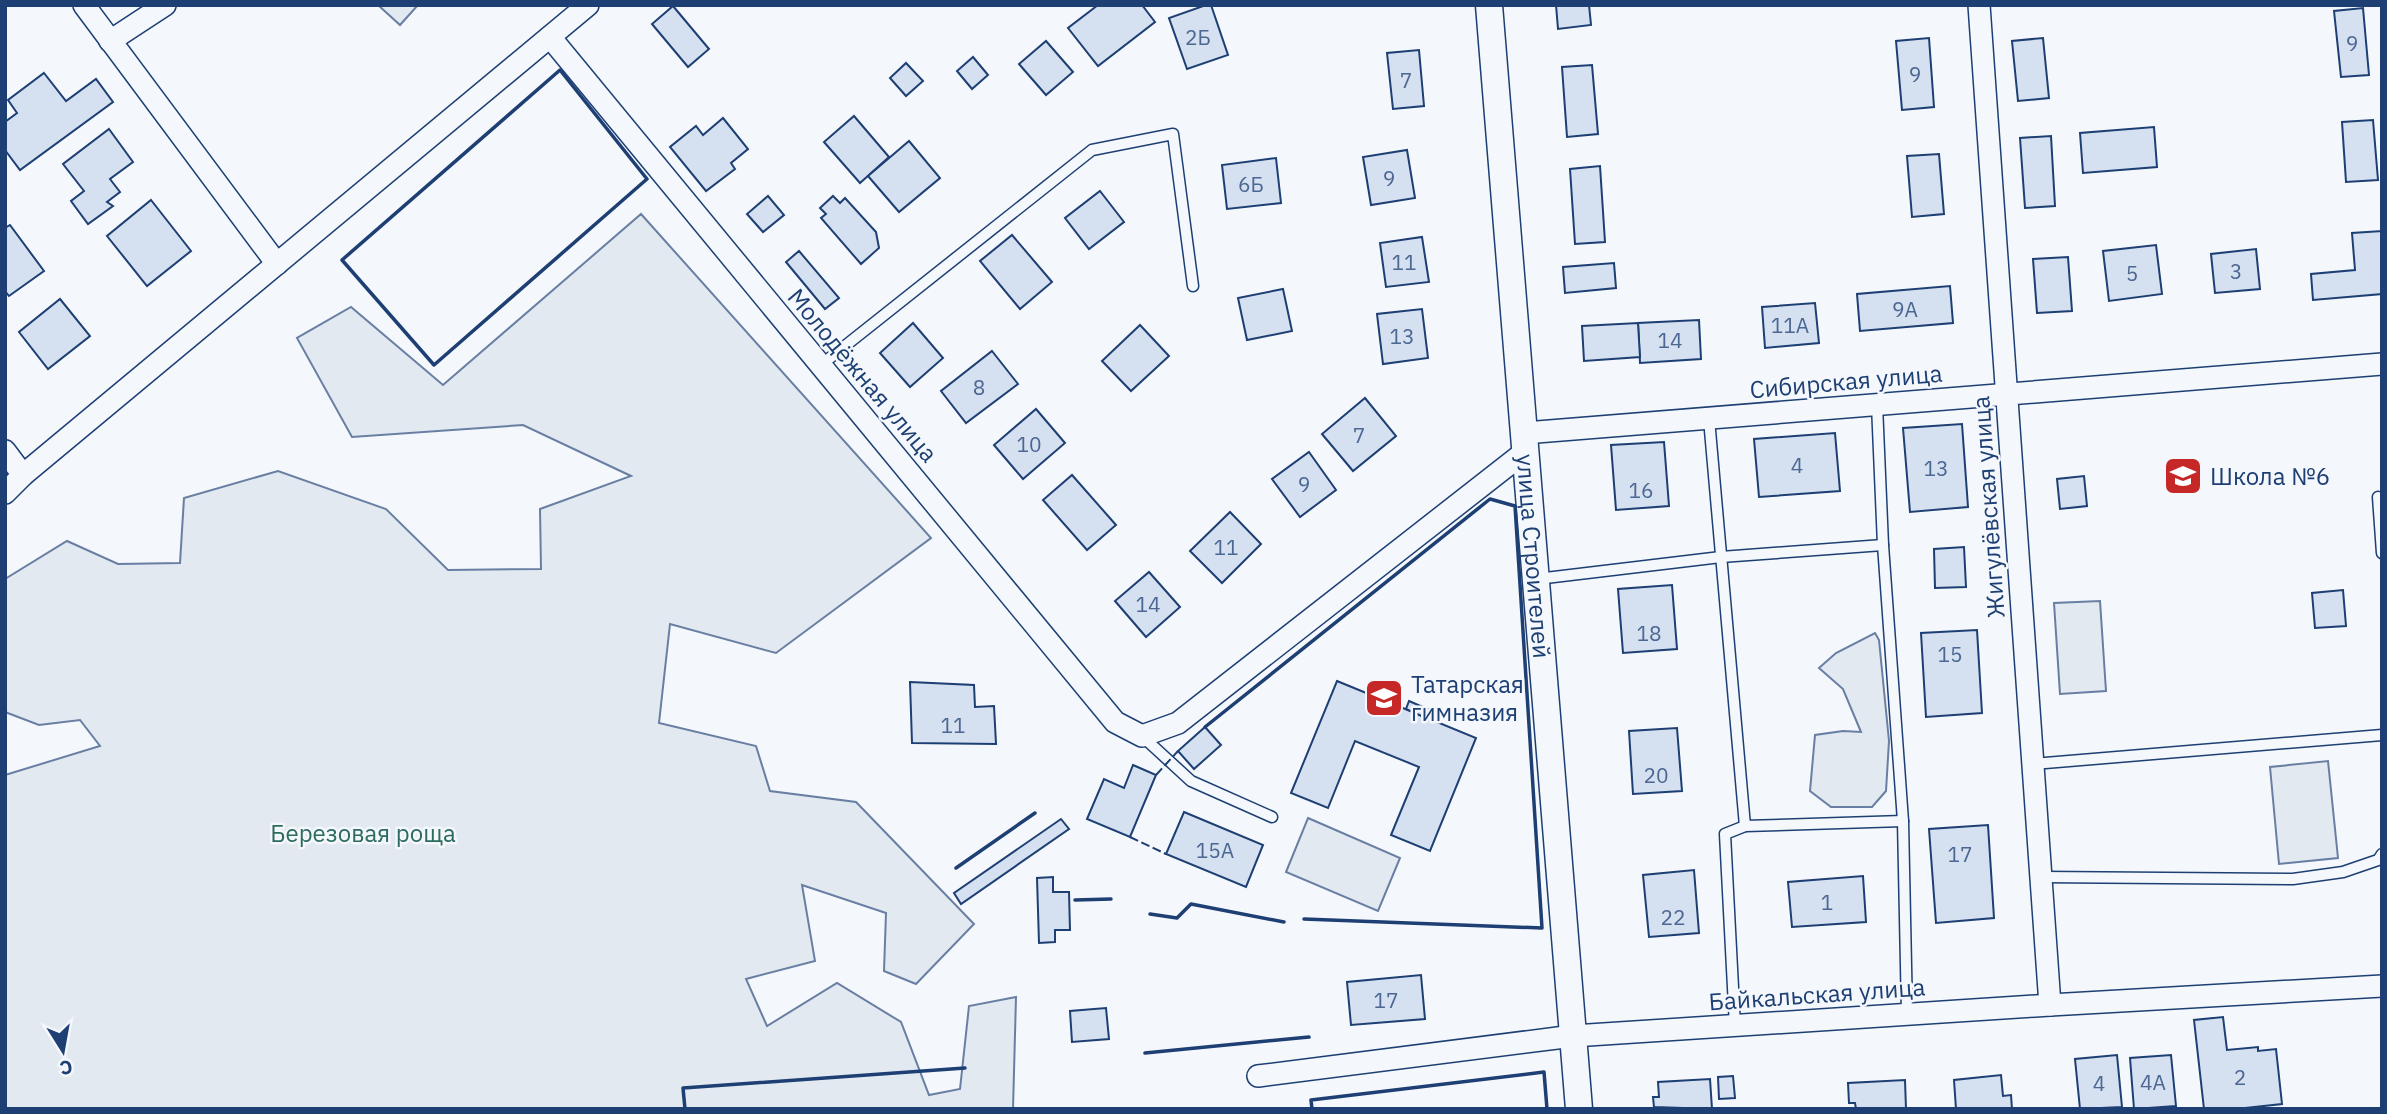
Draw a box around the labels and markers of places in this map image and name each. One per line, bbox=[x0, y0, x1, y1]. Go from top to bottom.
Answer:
school or university icon: Школа №6 bbox=[2162, 455, 2204, 497]
place label: Школа №6 bbox=[2210, 460, 2330, 492]
place label: Татарская гимназия bbox=[1411, 668, 1524, 728]
school or university icon: Татарская гимназия bbox=[1363, 677, 1405, 719]

